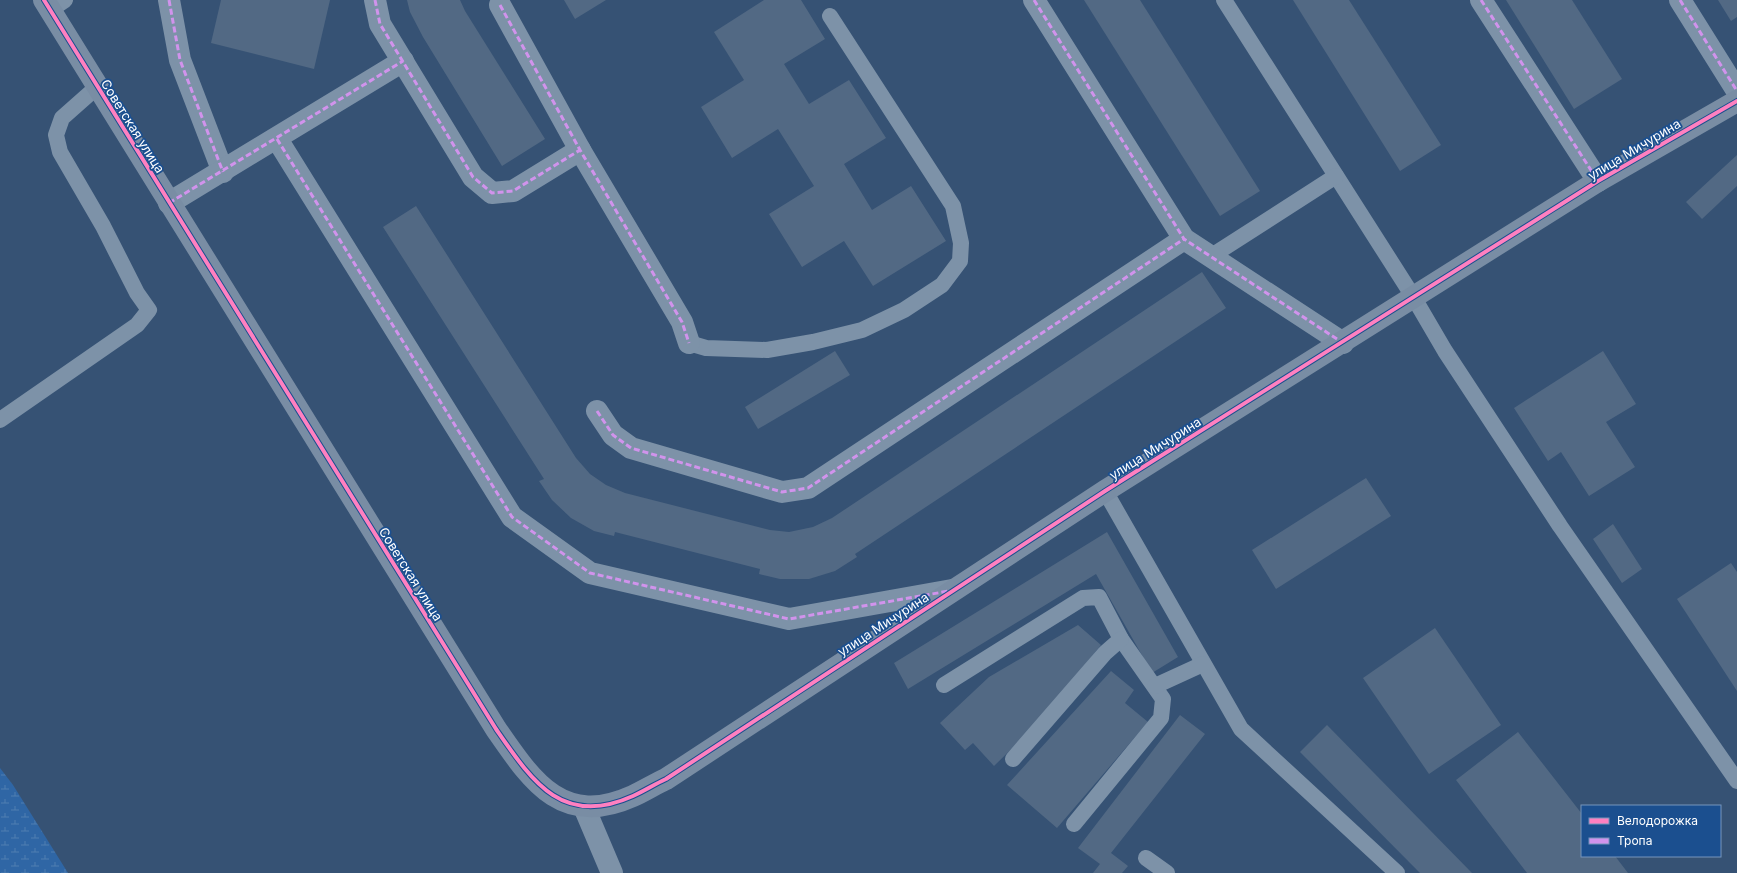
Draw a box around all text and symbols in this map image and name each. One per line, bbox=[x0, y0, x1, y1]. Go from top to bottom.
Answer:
street label: Советская улица bbox=[98, 76, 168, 176]
street label: улица Мичурина bbox=[1585, 115, 1683, 183]
street label: улица Мичурина bbox=[1106, 413, 1204, 483]
street label: Советская улица bbox=[376, 524, 446, 624]
street label: улица Мичурина bbox=[834, 589, 932, 659]
legend bbox=[1581, 805, 1721, 857]
text: Велодорожка bbox=[1617, 813, 1698, 828]
text: Тропа bbox=[1617, 833, 1652, 848]

